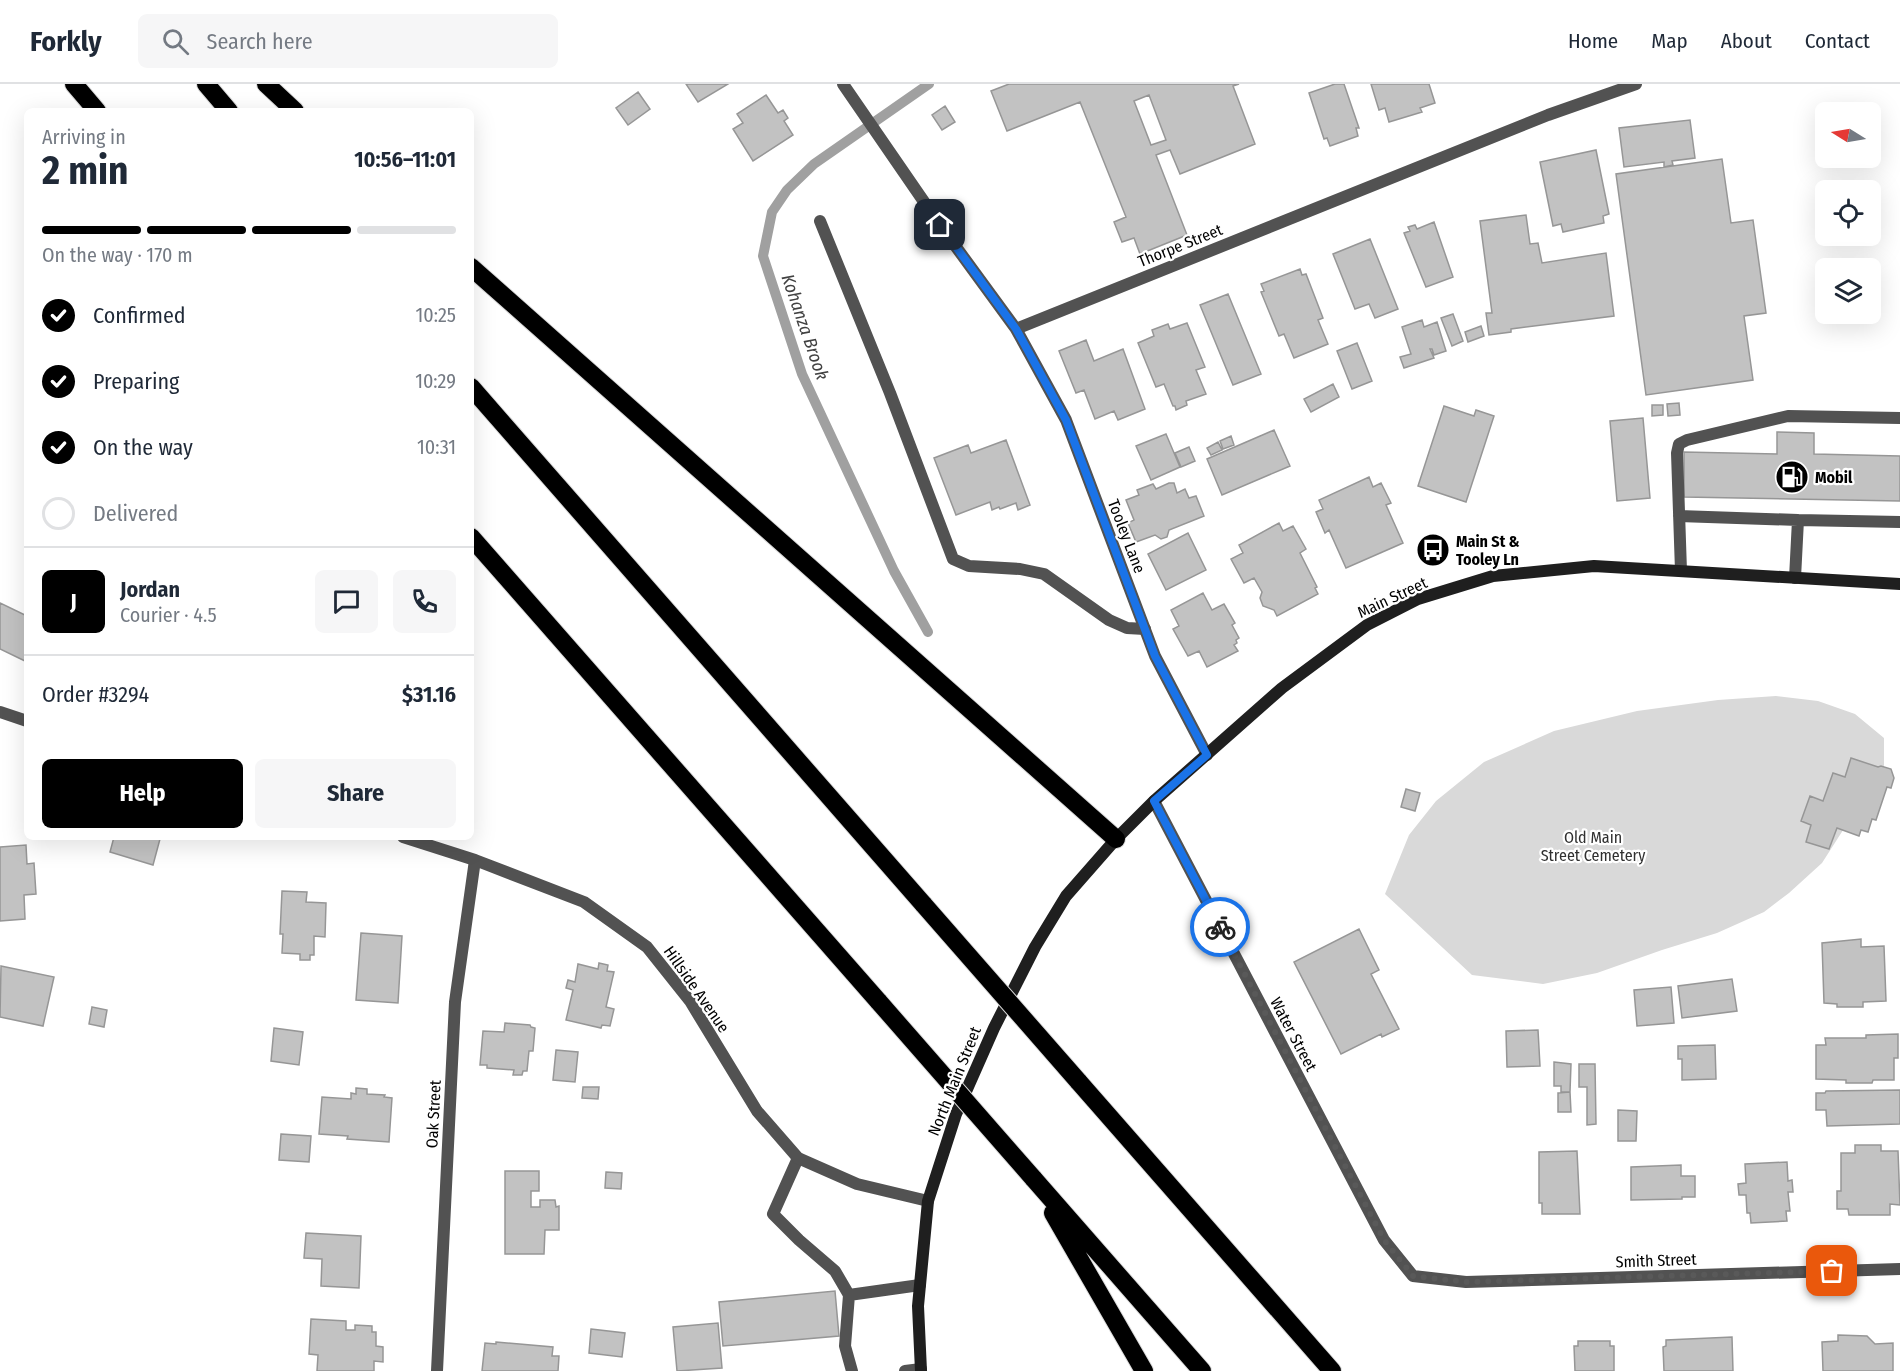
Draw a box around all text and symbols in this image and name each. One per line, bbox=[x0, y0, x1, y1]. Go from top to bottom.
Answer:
search box bbox=[138, 14, 558, 68]
text: Forkly bbox=[30, 25, 102, 58]
icon: search bbox=[159, 25, 192, 58]
text: Search here bbox=[207, 28, 313, 55]
text: Home bbox=[1568, 28, 1618, 54]
text: Map bbox=[1651, 28, 1688, 54]
text: About bbox=[1721, 28, 1772, 54]
text: Contact bbox=[1805, 28, 1870, 54]
north arrow bbox=[1815, 102, 1881, 168]
map controls bbox=[1815, 102, 1881, 324]
text: Arriving in bbox=[42, 125, 126, 149]
text: 10:56–11:01 bbox=[354, 146, 456, 173]
text: 2 min bbox=[42, 148, 128, 194]
button: locate bbox=[1815, 180, 1881, 246]
pin bbox=[914, 199, 965, 250]
icon: home bbox=[923, 208, 956, 241]
street label: Thorpe Street bbox=[1135, 220, 1226, 271]
text: On the way · 170 m bbox=[42, 243, 193, 267]
button: layers bbox=[1815, 258, 1881, 324]
water label: Kohanza Brook bbox=[777, 271, 833, 383]
icon: check bbox=[42, 299, 75, 332]
text: Confirmed bbox=[93, 302, 186, 329]
text: 10:25 bbox=[416, 303, 456, 327]
icon: check bbox=[42, 365, 75, 398]
text: Preparing bbox=[93, 368, 179, 395]
text: 10:29 bbox=[415, 369, 456, 393]
icon: check bbox=[42, 431, 75, 464]
text: On the way bbox=[93, 434, 193, 461]
text: 10:31 bbox=[417, 435, 456, 459]
fuel station icon: Mobil bbox=[1774, 459, 1810, 495]
place label: Mobil bbox=[1815, 468, 1853, 487]
street label: Tooley Lane bbox=[1104, 497, 1149, 576]
text: Delivered bbox=[93, 500, 178, 527]
bus stop icon: Main St & Tooley Ln bbox=[1415, 532, 1451, 568]
place label: Main St & Tooley Ln bbox=[1456, 532, 1520, 569]
button: chat bbox=[315, 570, 378, 633]
button: phone bbox=[393, 570, 456, 633]
street label: Main Street bbox=[1354, 573, 1431, 622]
text: Jordan bbox=[120, 576, 180, 603]
text: J bbox=[70, 588, 77, 615]
text: Courier · 4.5 bbox=[120, 603, 217, 627]
text: Order #3294 bbox=[42, 681, 149, 708]
text: $31.16 bbox=[402, 681, 456, 708]
button: Help bbox=[42, 759, 243, 828]
button: Share bbox=[255, 759, 456, 828]
park label: Old Main Street Cemetery bbox=[1541, 828, 1646, 865]
courier bbox=[1190, 897, 1250, 957]
icon: bike bbox=[1204, 911, 1237, 944]
street label: Hillside Avenue bbox=[660, 942, 733, 1036]
street label: Water Street bbox=[1266, 994, 1321, 1075]
street label: North Main Street bbox=[924, 1023, 985, 1138]
street label: Oak Street bbox=[422, 1079, 445, 1149]
pin bbox=[1806, 1245, 1857, 1296]
street label: Smith Street bbox=[1615, 1250, 1698, 1271]
icon: bag bbox=[1815, 1254, 1848, 1287]

